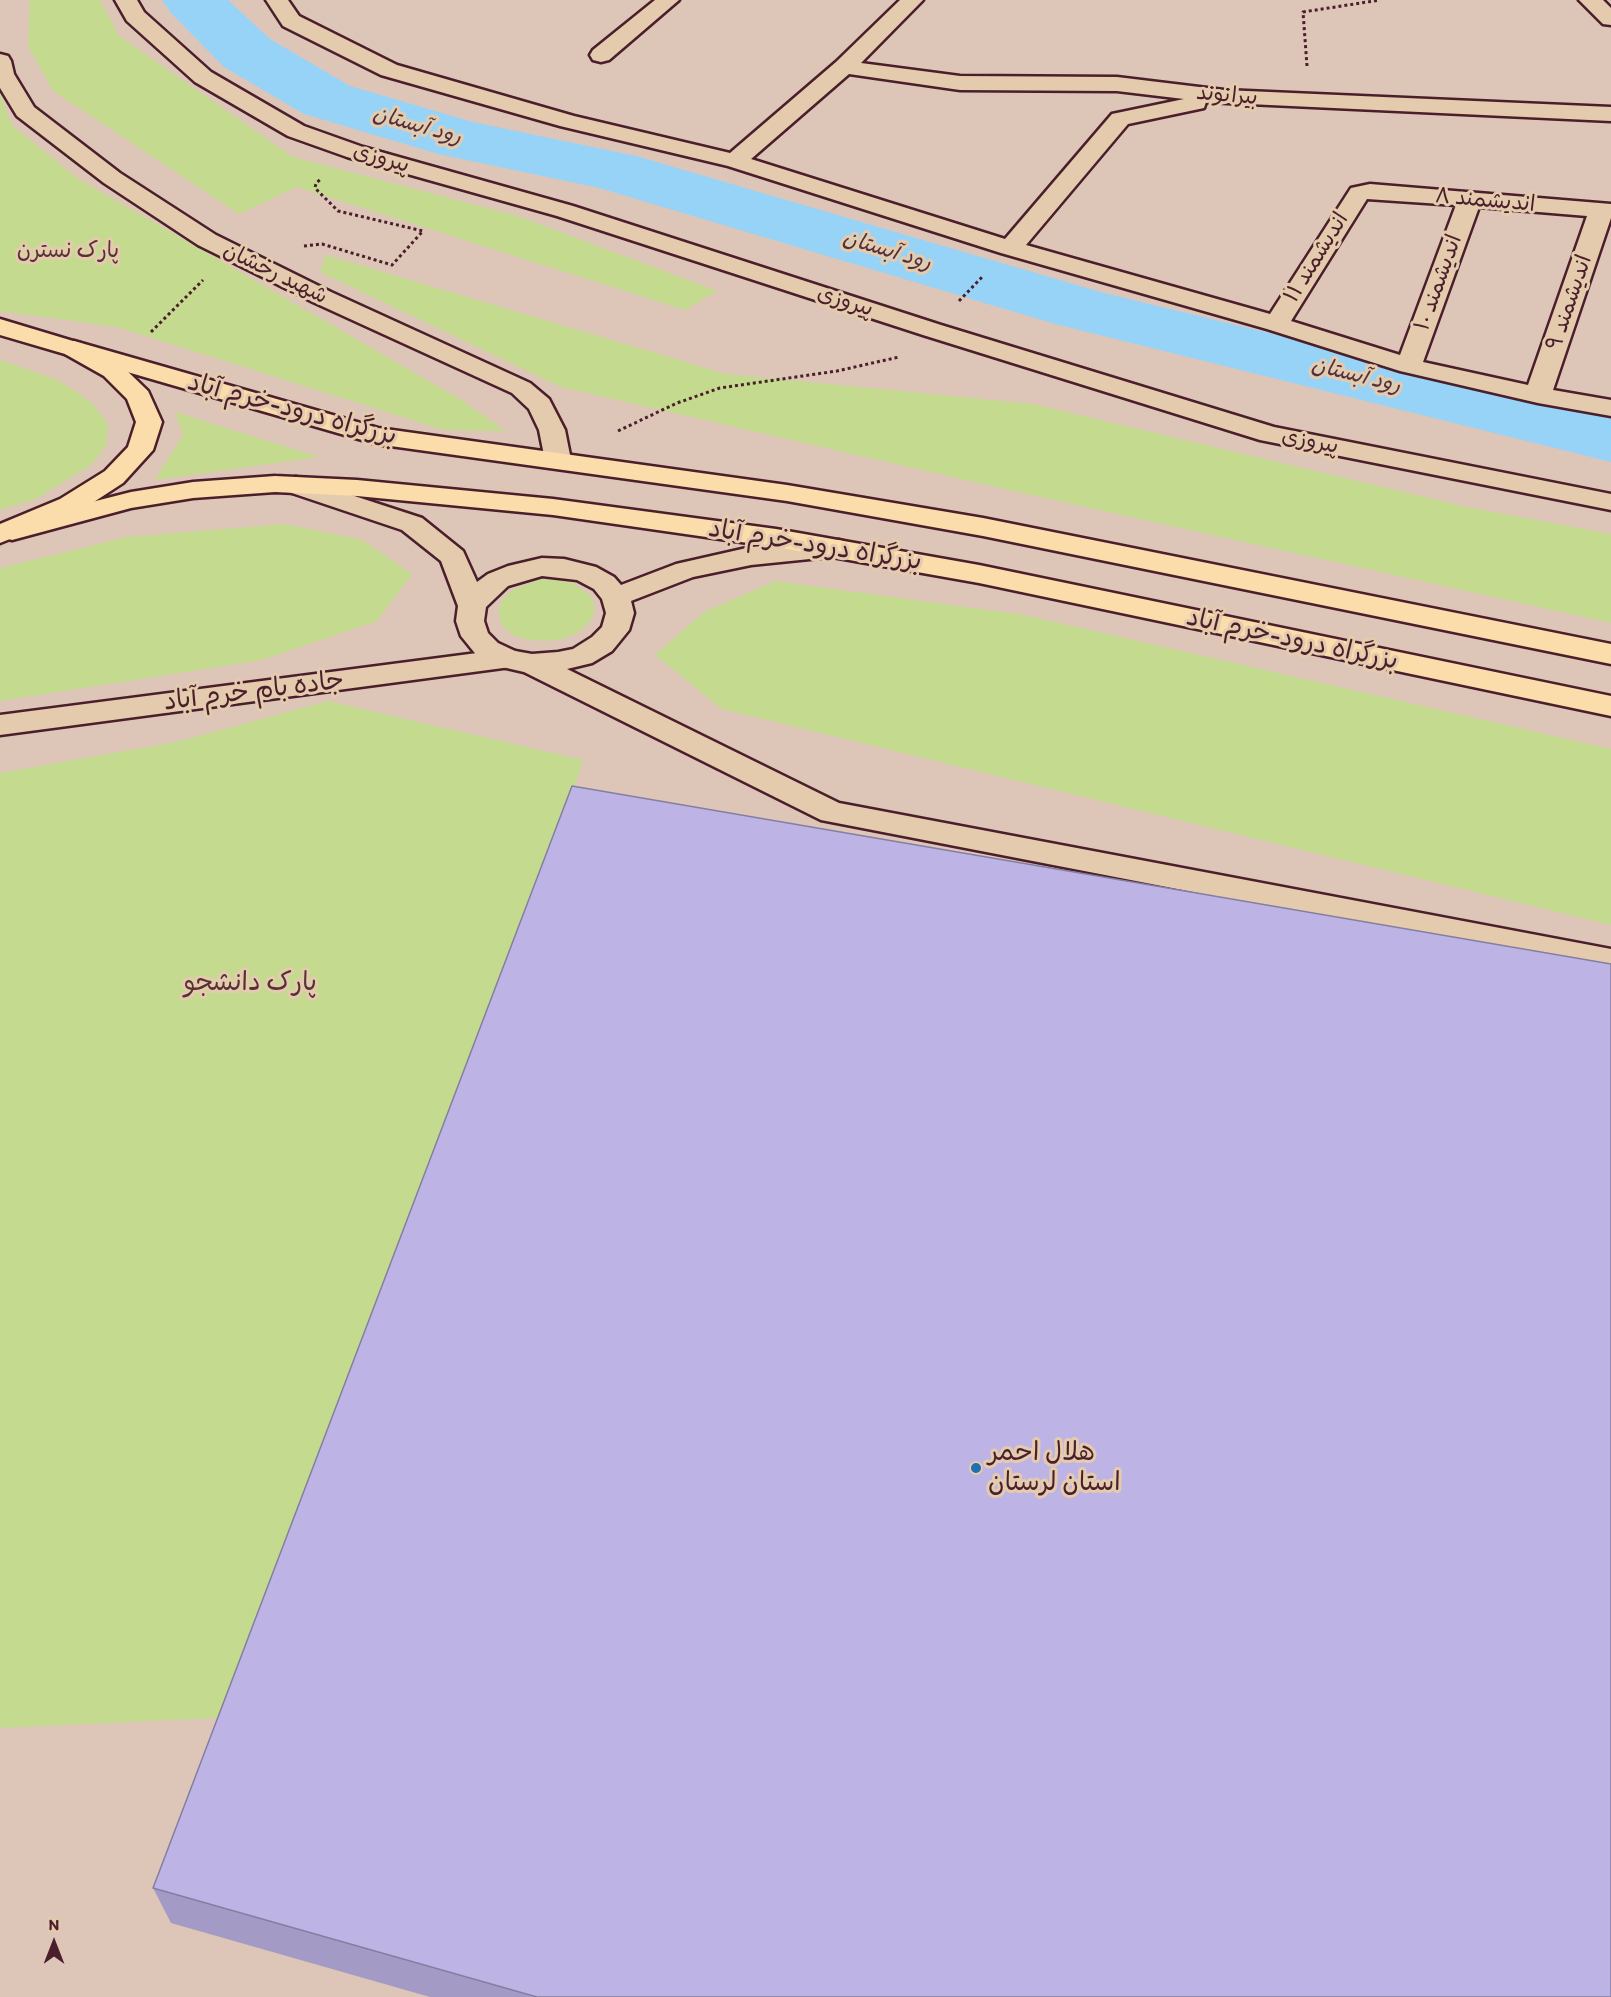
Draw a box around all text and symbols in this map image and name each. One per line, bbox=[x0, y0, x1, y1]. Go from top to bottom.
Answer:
street label: بیرانوند bbox=[1195, 80, 1259, 112]
water label: رود آبستان bbox=[370, 101, 464, 151]
street label: پیروزی bbox=[350, 138, 412, 180]
street label: اندیشمند ۸ bbox=[1434, 183, 1536, 219]
street label: اندیشمند ۱۱ bbox=[1279, 208, 1355, 308]
water label: رود آبستان bbox=[840, 225, 934, 277]
street label: اندیشمند ۱۰ bbox=[1409, 231, 1469, 335]
street label: شهید رخشان bbox=[219, 237, 331, 311]
park label: پارک نسترن bbox=[17, 238, 119, 264]
street label: اندیشمند ۹ bbox=[1541, 252, 1599, 354]
street label: پیروزی bbox=[814, 281, 876, 323]
water label: رود آبستان bbox=[1309, 352, 1403, 400]
street label: بزرگراه درود-خرم آباد bbox=[184, 367, 400, 453]
street label: پیروزی bbox=[1279, 424, 1341, 460]
street label: بزرگراه درود-خرم آباد bbox=[706, 514, 924, 578]
street label: بزرگراه درود-خرم آباد bbox=[1183, 602, 1401, 678]
street label: جاده بام خرم آباد bbox=[162, 665, 346, 719]
park label: پارک دانشجو bbox=[183, 967, 317, 999]
place label: هلال احمر استان لرستان bbox=[988, 1437, 1121, 1498]
marker: هلال احمر استان لرستان bbox=[969, 1461, 983, 1475]
north arrow bbox=[24, 1913, 84, 1973]
text: N bbox=[49, 1915, 59, 1934]

